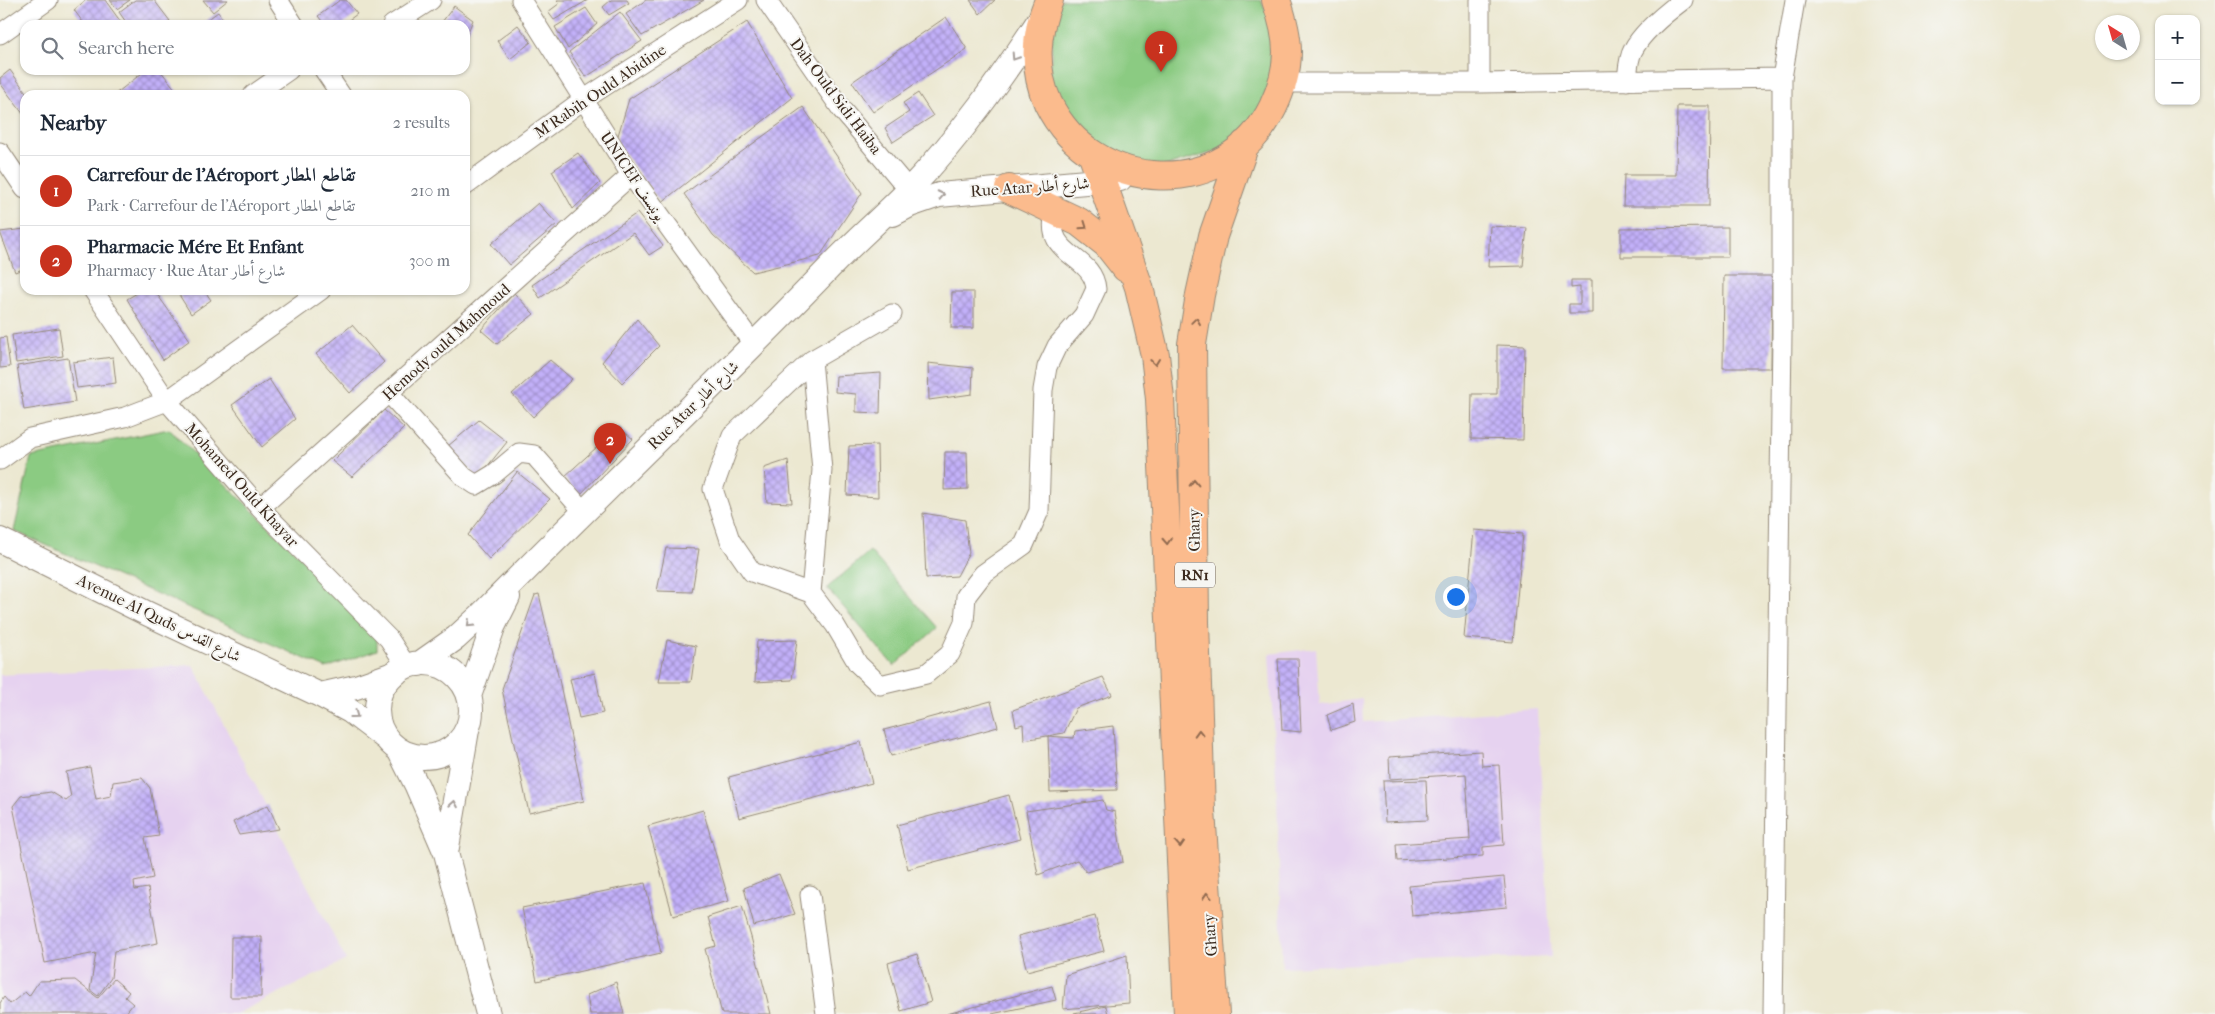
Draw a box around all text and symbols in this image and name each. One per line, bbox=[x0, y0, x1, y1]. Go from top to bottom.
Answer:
north arrow bbox=[2095, 15, 2140, 60]
map controls bbox=[2155, 15, 2200, 105]
button: + bbox=[2155, 15, 2200, 60]
search box bbox=[20, 20, 470, 75]
pin: 1 bbox=[1145, 31, 1177, 72]
icon: search bbox=[38, 34, 66, 62]
street label: Dah Ould Sidi Haiba bbox=[786, 34, 886, 158]
text: Search here bbox=[78, 37, 174, 59]
street label: M'Rabih Ould Abidine bbox=[531, 40, 670, 142]
one-way arrow bbox=[1012, 51, 1021, 61]
button: − bbox=[2155, 60, 2200, 105]
text: Nearby bbox=[40, 111, 106, 135]
text: 2 results bbox=[393, 113, 450, 132]
street label: UNICEF يونيسف bbox=[595, 128, 670, 226]
text: Carrefour de l'Aéroport تقاطع المطار bbox=[87, 164, 355, 186]
street label: Rue Atar شارع أطار bbox=[970, 171, 1090, 205]
text: 1 bbox=[53, 181, 59, 200]
text: 210 m bbox=[411, 181, 450, 200]
one-way arrow bbox=[937, 191, 946, 201]
text: Park · Carrefour de l'Aéroport تقاطع المطار bbox=[87, 196, 355, 215]
one-way arrow bbox=[1078, 220, 1088, 229]
text: Pharmacie Mére Et Enfant bbox=[87, 236, 304, 258]
text: 2 bbox=[52, 251, 60, 270]
text: 300 m bbox=[409, 251, 450, 270]
text: Pharmacy · Rue Atar شارع أطار bbox=[87, 261, 285, 280]
street label: Hemody ould Mahmoud bbox=[378, 279, 514, 404]
one-way arrow bbox=[1190, 317, 1200, 325]
street label: Rue Atar شارع أطار bbox=[642, 355, 745, 456]
one-way arrow bbox=[1150, 358, 1160, 366]
street label: Mohamed Ould Khayar bbox=[181, 419, 303, 551]
pin: 2 bbox=[594, 423, 626, 464]
one-way arrow bbox=[1189, 479, 1199, 487]
street label: Ghary bbox=[1184, 508, 1204, 552]
one-way arrow bbox=[1162, 538, 1173, 546]
road number: RN1 bbox=[1175, 562, 1215, 588]
street label: Avenue Al Quds شارع القدس bbox=[71, 570, 244, 670]
your location bbox=[1443, 584, 1469, 610]
one-way arrow bbox=[467, 618, 476, 627]
one-way arrow bbox=[349, 709, 359, 718]
one-way arrow bbox=[1193, 729, 1204, 737]
one-way arrow bbox=[449, 800, 459, 809]
one-way arrow bbox=[1174, 840, 1185, 848]
one-way arrow bbox=[1201, 891, 1212, 899]
street label: Ghary bbox=[1199, 912, 1221, 957]

